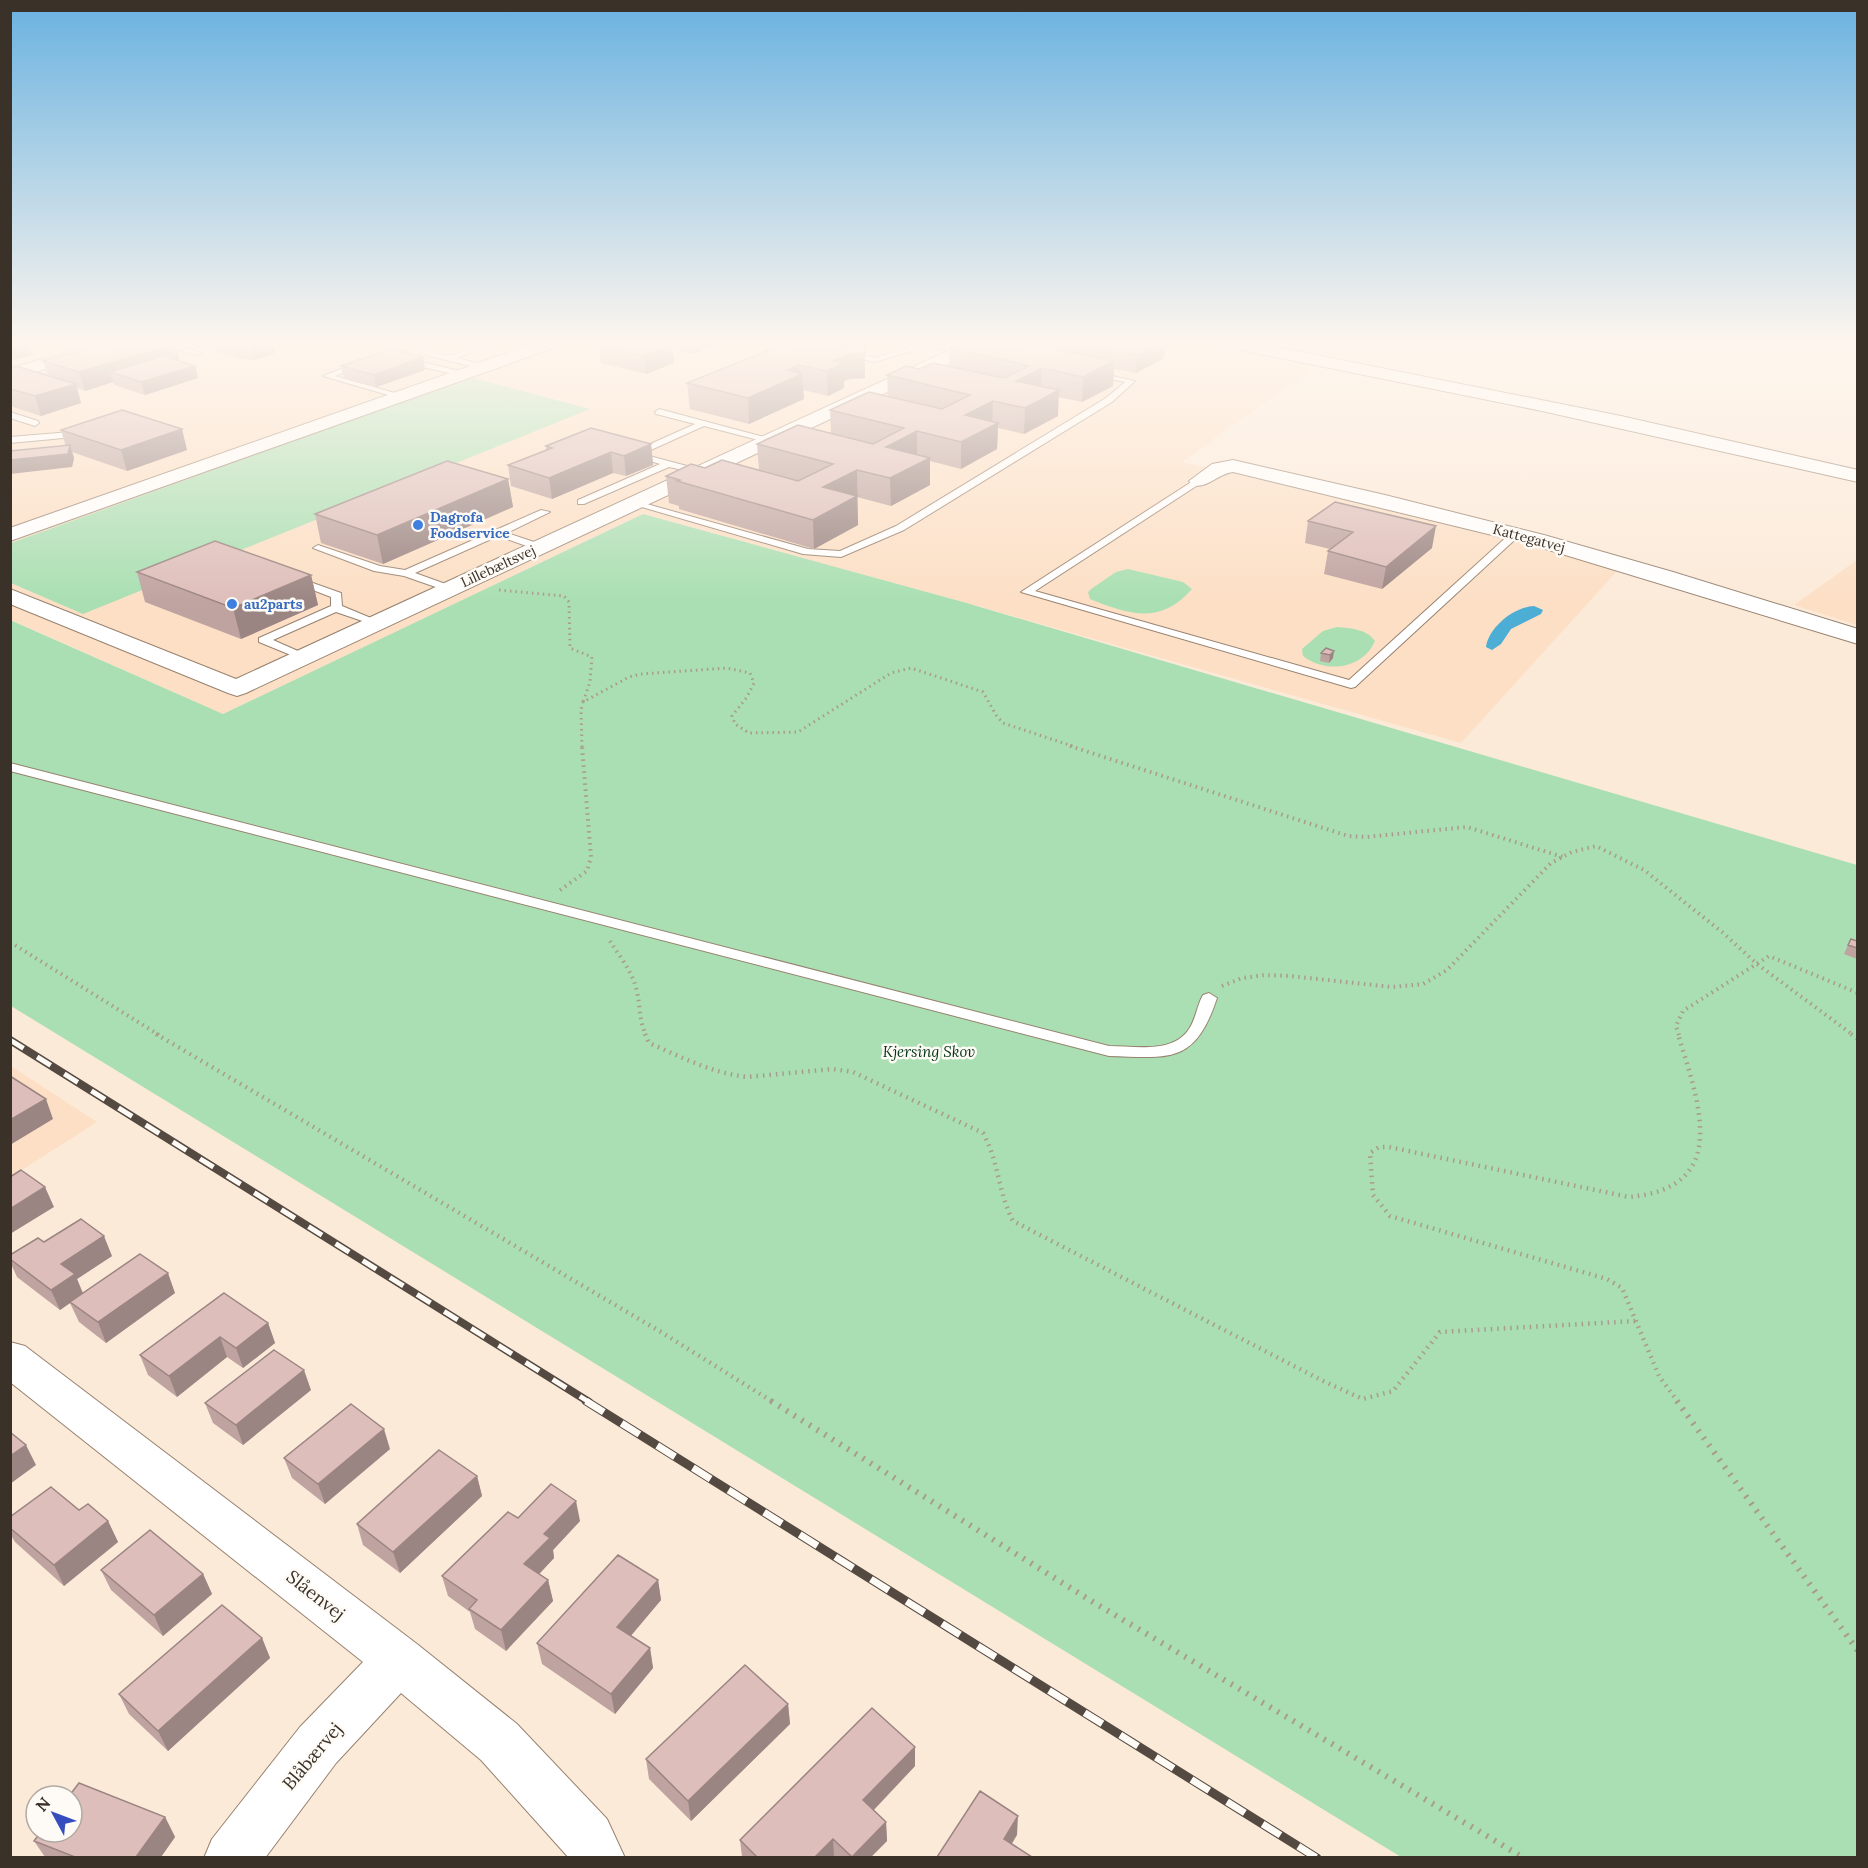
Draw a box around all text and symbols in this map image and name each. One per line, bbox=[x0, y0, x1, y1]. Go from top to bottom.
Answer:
place label: Dagrofa Foodservice bbox=[430, 508, 510, 542]
marker: Dagrofa Foodservice bbox=[411, 518, 425, 532]
street label: Kattegatvej bbox=[1491, 520, 1567, 556]
street label: Lillebæltsvej bbox=[458, 541, 538, 591]
place label: au2parts bbox=[244, 595, 303, 613]
marker: au2parts bbox=[225, 597, 239, 611]
park label: Kjersing Skov bbox=[883, 1042, 975, 1061]
street label: Slåenvej bbox=[282, 1565, 350, 1625]
street label: Blåbærvej bbox=[277, 1718, 347, 1794]
north arrow bbox=[24, 1784, 84, 1844]
text: N bbox=[31, 1793, 54, 1815]

